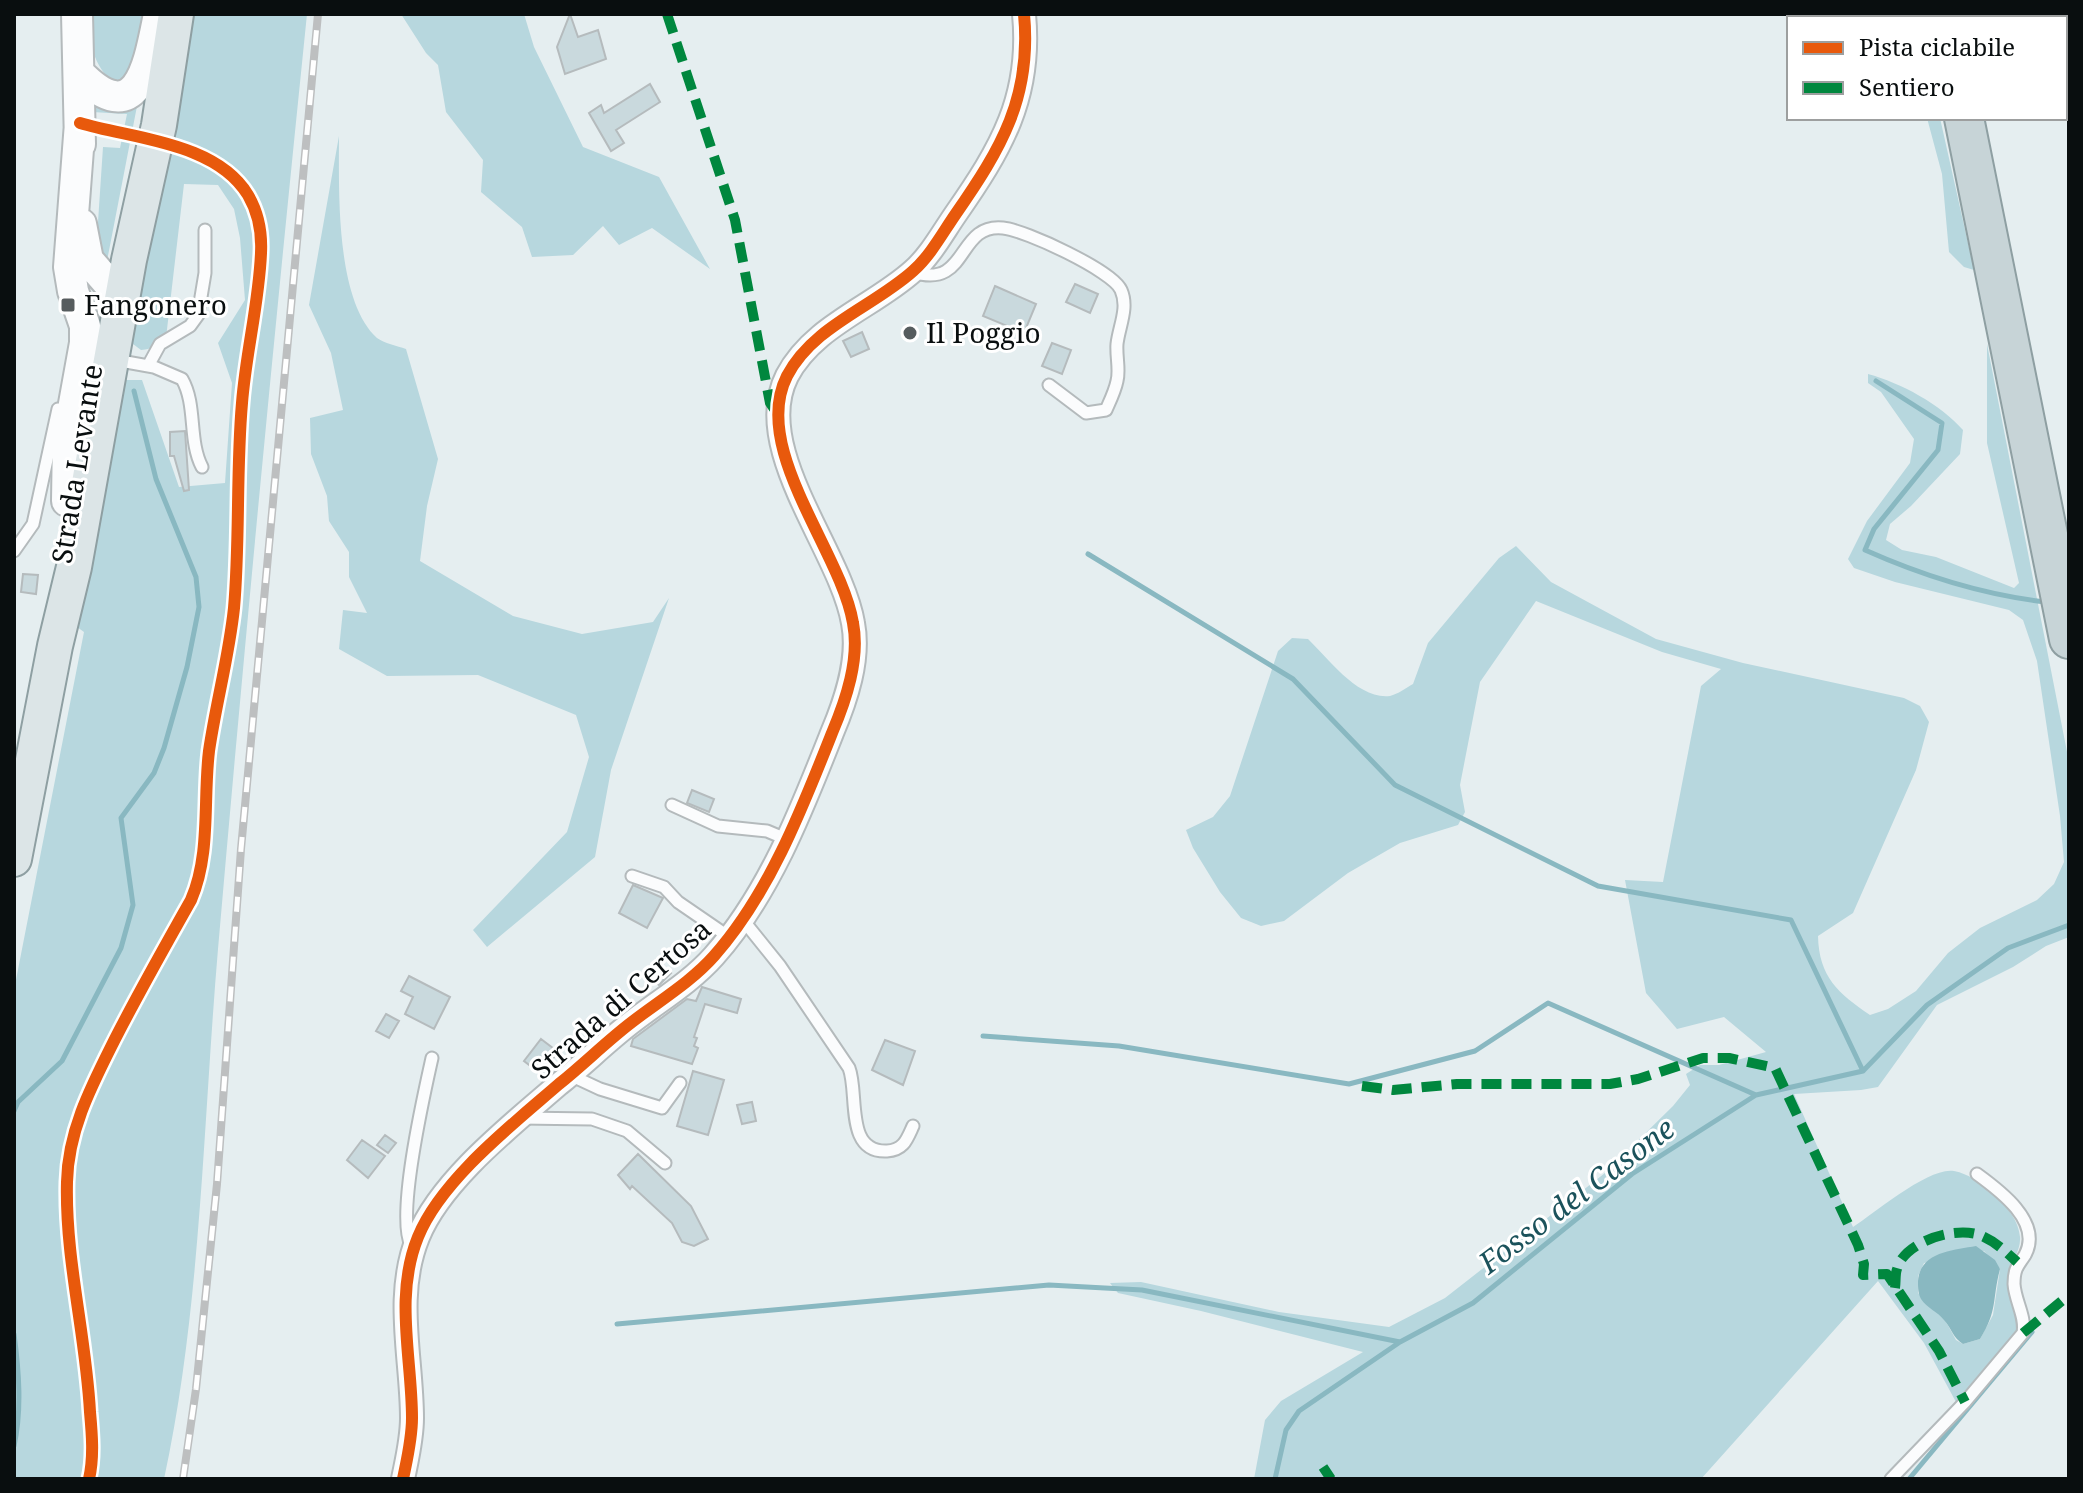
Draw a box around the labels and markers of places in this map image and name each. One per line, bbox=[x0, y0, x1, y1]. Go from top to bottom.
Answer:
place label: Fangonero bbox=[84, 285, 227, 323]
marker: Fangonero bbox=[59, 296, 77, 314]
place label: Il Poggio bbox=[926, 313, 1041, 351]
marker: Il Poggio bbox=[901, 324, 919, 342]

